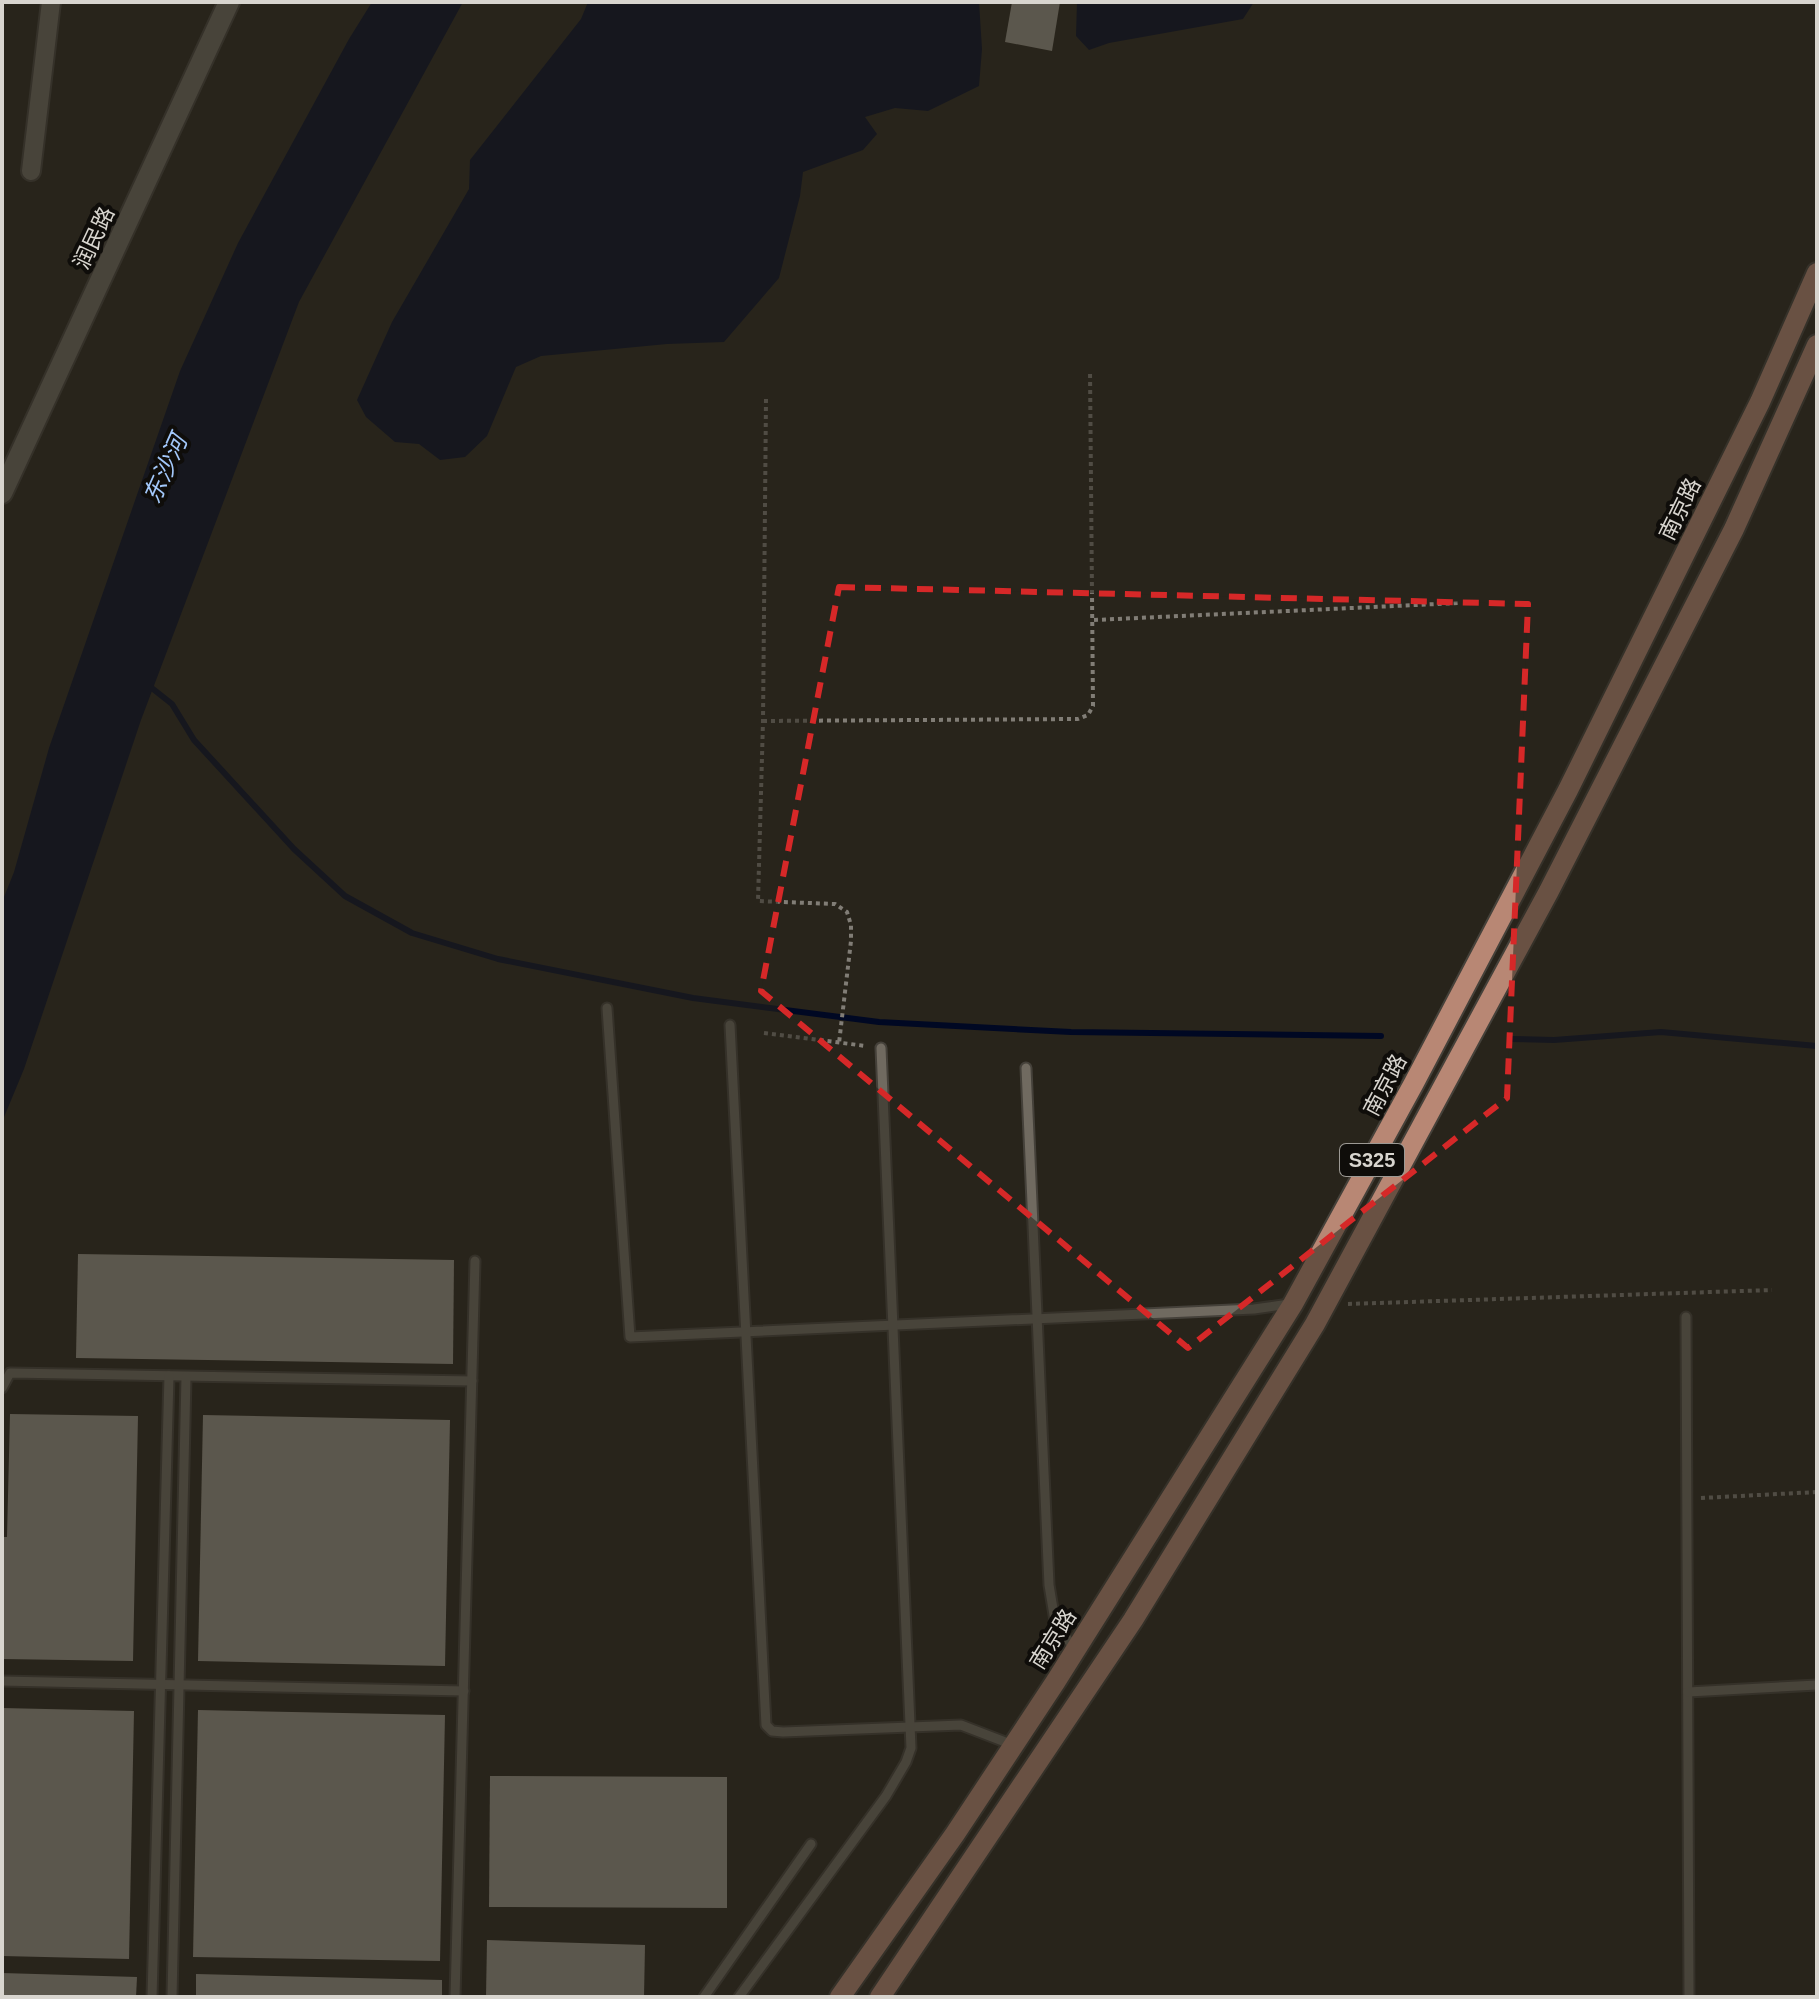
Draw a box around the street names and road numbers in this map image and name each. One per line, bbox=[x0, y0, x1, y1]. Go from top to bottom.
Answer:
street label: 润民路 bbox=[69, 203, 119, 273]
street label: 南京路 bbox=[1654, 474, 1706, 544]
street label: 南京路 bbox=[1358, 1050, 1412, 1120]
road number: S325 bbox=[1340, 1144, 1404, 1176]
street label: 南京路 bbox=[1025, 1604, 1081, 1674]

